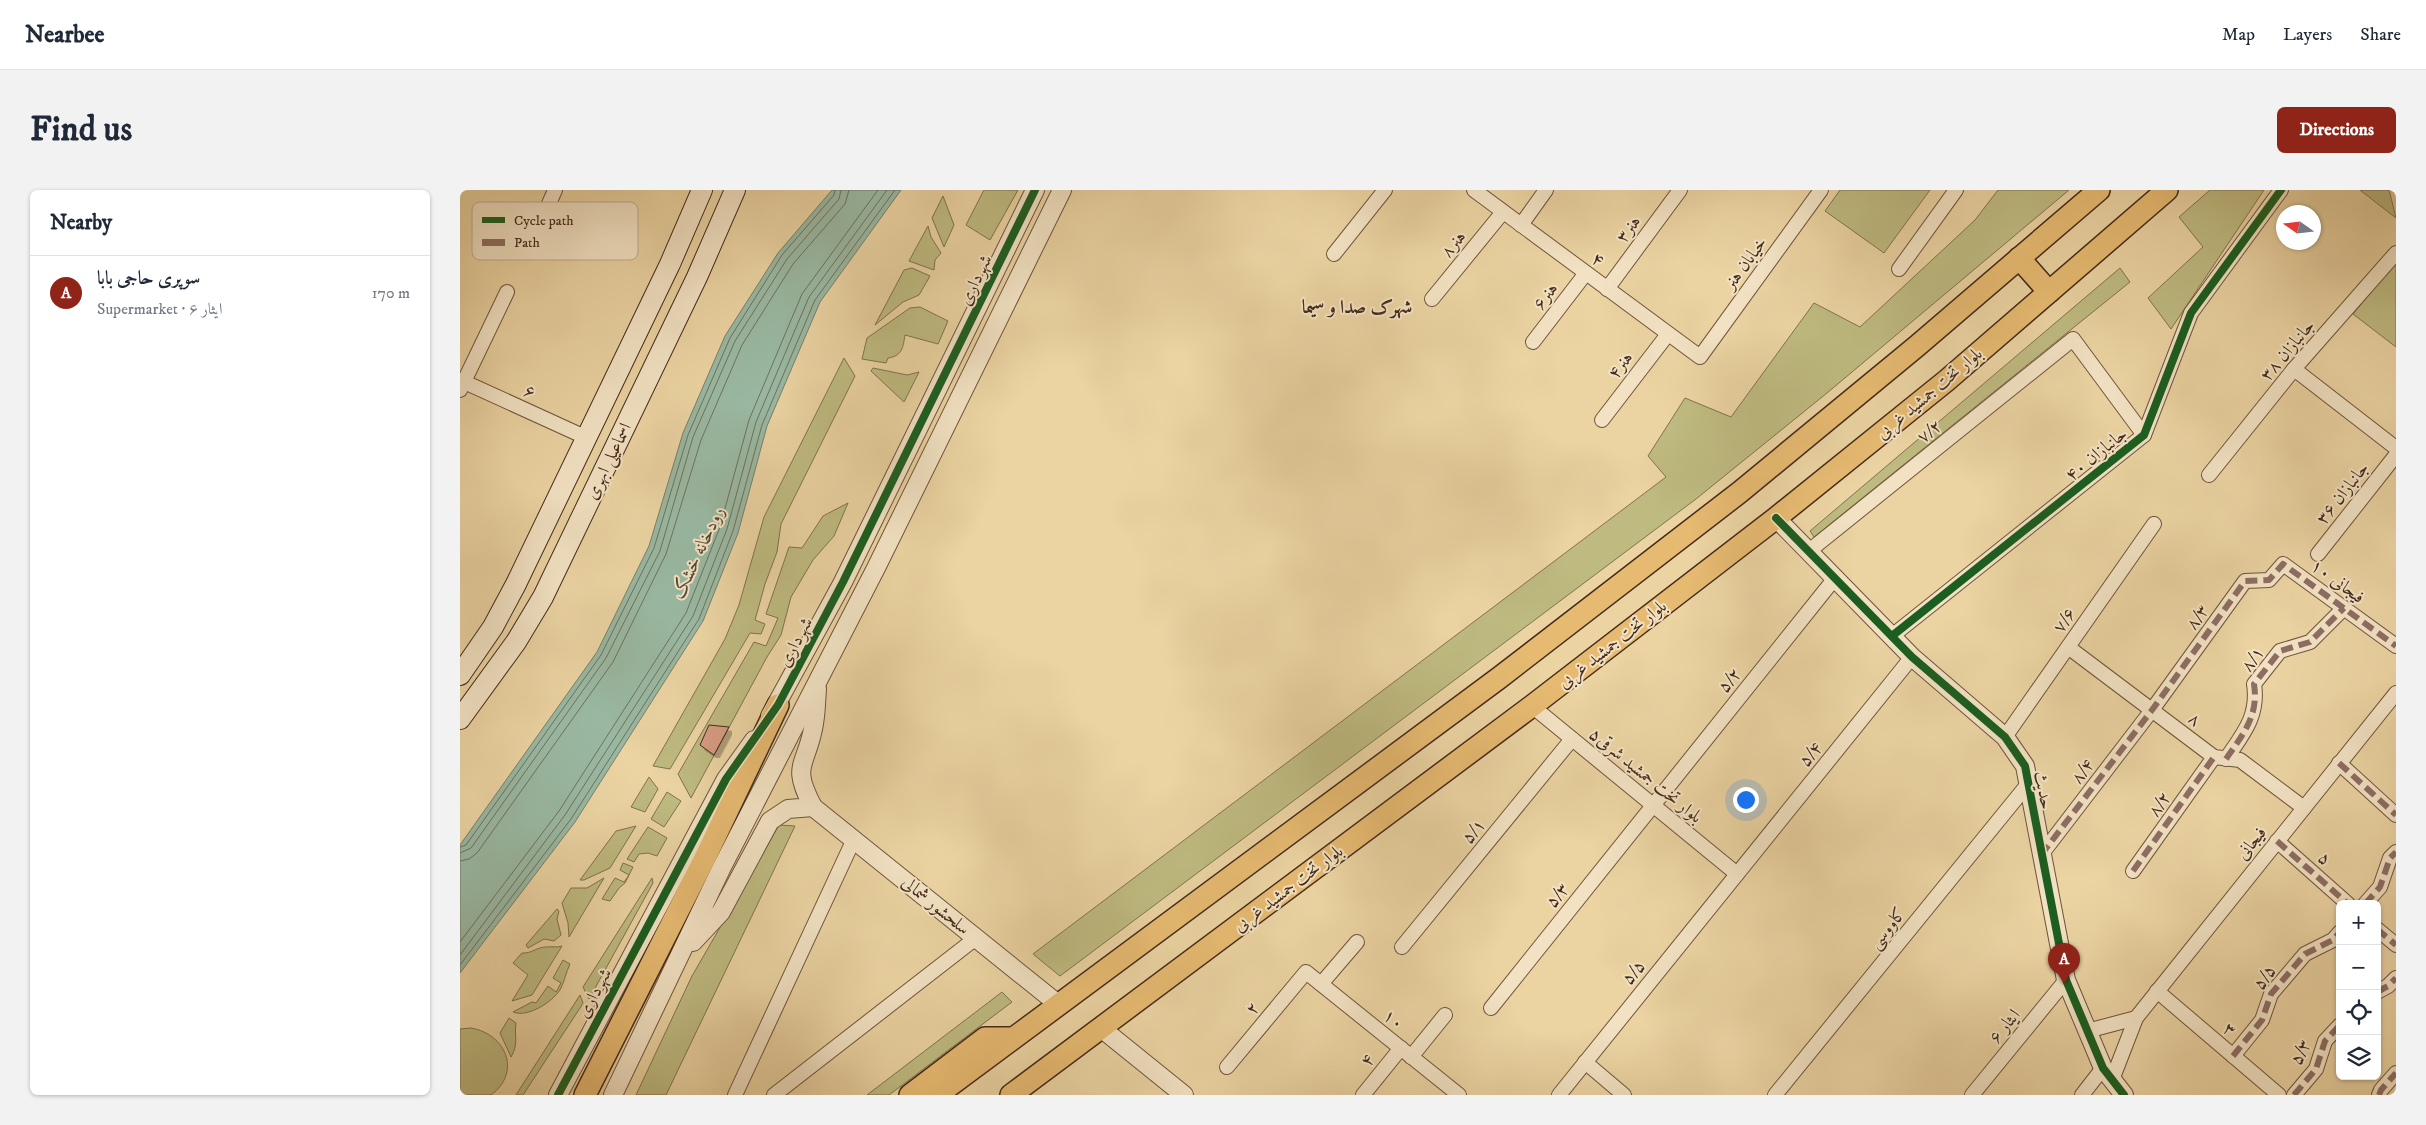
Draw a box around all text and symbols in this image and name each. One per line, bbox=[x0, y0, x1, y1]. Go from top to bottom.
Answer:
text: Nearbee bbox=[25, 20, 104, 50]
text: Map bbox=[2222, 24, 2255, 46]
text: Layers bbox=[2283, 24, 2332, 46]
text: Share bbox=[2360, 24, 2401, 46]
button: Directions bbox=[2277, 107, 2396, 153]
text: Find us bbox=[30, 108, 132, 152]
legend bbox=[472, 202, 638, 260]
north arrow bbox=[2276, 205, 2321, 250]
text: Nearby bbox=[50, 210, 112, 236]
text: Cycle path bbox=[514, 212, 574, 230]
street label: هنر۳ bbox=[1612, 212, 1646, 248]
street label: هنر۸ bbox=[1436, 227, 1471, 263]
street label: خیابان هنر bbox=[1718, 233, 1772, 296]
text: Path bbox=[514, 234, 541, 252]
street label: ۴ bbox=[1587, 248, 1608, 272]
street label: شهرداری bbox=[954, 252, 998, 309]
text: سوپری حاجی بابا bbox=[97, 267, 200, 290]
street label: هنر۶ bbox=[1528, 279, 1563, 315]
text: A bbox=[61, 283, 71, 303]
text: 170 m bbox=[372, 283, 410, 303]
district label: شهرک صدا و سیما bbox=[1302, 296, 1412, 319]
text: Supermarket · ایثار ۶ bbox=[97, 299, 222, 319]
street label: ۳۸ جانبازان bbox=[2256, 315, 2320, 386]
street label: بلوار تخت جمشید غربی bbox=[1872, 343, 1988, 445]
street label: هنر۴ bbox=[1603, 348, 1638, 384]
street label: ۶ bbox=[520, 380, 539, 404]
street label: ۷/۲ bbox=[1913, 415, 1947, 448]
street label: اسماعیلی ابهری bbox=[581, 419, 638, 504]
street label: ۴۰ جانبازان bbox=[2061, 423, 2132, 486]
street label: ۳۶ جانبازان bbox=[2312, 458, 2374, 529]
water label: رودخانه خشک bbox=[667, 503, 730, 603]
street label: فیجانی ۱۰ bbox=[2306, 555, 2369, 609]
street label: بلوار تخت جمشید غربی bbox=[1554, 595, 1672, 695]
street label: ۸/۳ bbox=[2181, 601, 2214, 635]
street label: ۷/۶ bbox=[2048, 604, 2081, 638]
street label: شهرداری bbox=[774, 614, 818, 671]
street label: ۸/۱ bbox=[2236, 643, 2269, 677]
street label: ۵/۲ bbox=[1713, 664, 1746, 698]
street label: ۸ bbox=[2184, 708, 2205, 732]
street label: بلوار تخت جمشید شرقی۵ bbox=[1584, 723, 1707, 828]
street label: ۵/۴ bbox=[1794, 738, 1827, 772]
street label: ۸/۴ bbox=[2066, 755, 2099, 789]
street label: حدیث bbox=[2029, 769, 2057, 811]
your location bbox=[1733, 787, 1759, 813]
street label: ۸/۲ bbox=[2143, 788, 2176, 822]
street label: ۵/۱ bbox=[1457, 815, 1490, 849]
street label: فیجانی bbox=[2232, 822, 2272, 865]
street label: بلوار تخت جمشید غربی bbox=[1229, 840, 1349, 938]
street label: ۵ bbox=[2313, 847, 2336, 871]
street label: سلحشور شمالی bbox=[897, 871, 974, 940]
street label: ۵/۳ bbox=[1541, 879, 1574, 913]
map controls bbox=[2336, 900, 2381, 1080]
button: + bbox=[2336, 900, 2381, 945]
street label: کاووسی bbox=[1864, 903, 1912, 955]
pin: A bbox=[2048, 943, 2080, 984]
button: − bbox=[2336, 945, 2381, 990]
street label: ۵/۵ bbox=[1617, 956, 1650, 990]
street label: ۵/۵ bbox=[2248, 961, 2281, 995]
street label: شهرداری bbox=[573, 965, 617, 1022]
button: locate bbox=[2336, 990, 2381, 1035]
street label: ۲ bbox=[1241, 998, 1265, 1020]
street label: ۱۰ bbox=[1378, 1005, 1408, 1035]
street label: ایثار ۶ bbox=[1984, 1005, 2025, 1048]
street label: ۳ bbox=[2218, 1018, 2241, 1042]
button: layers bbox=[2336, 1035, 2381, 1080]
street label: ۵/۳ bbox=[2285, 1036, 2316, 1069]
street label: ۴ bbox=[1356, 1050, 1380, 1072]

